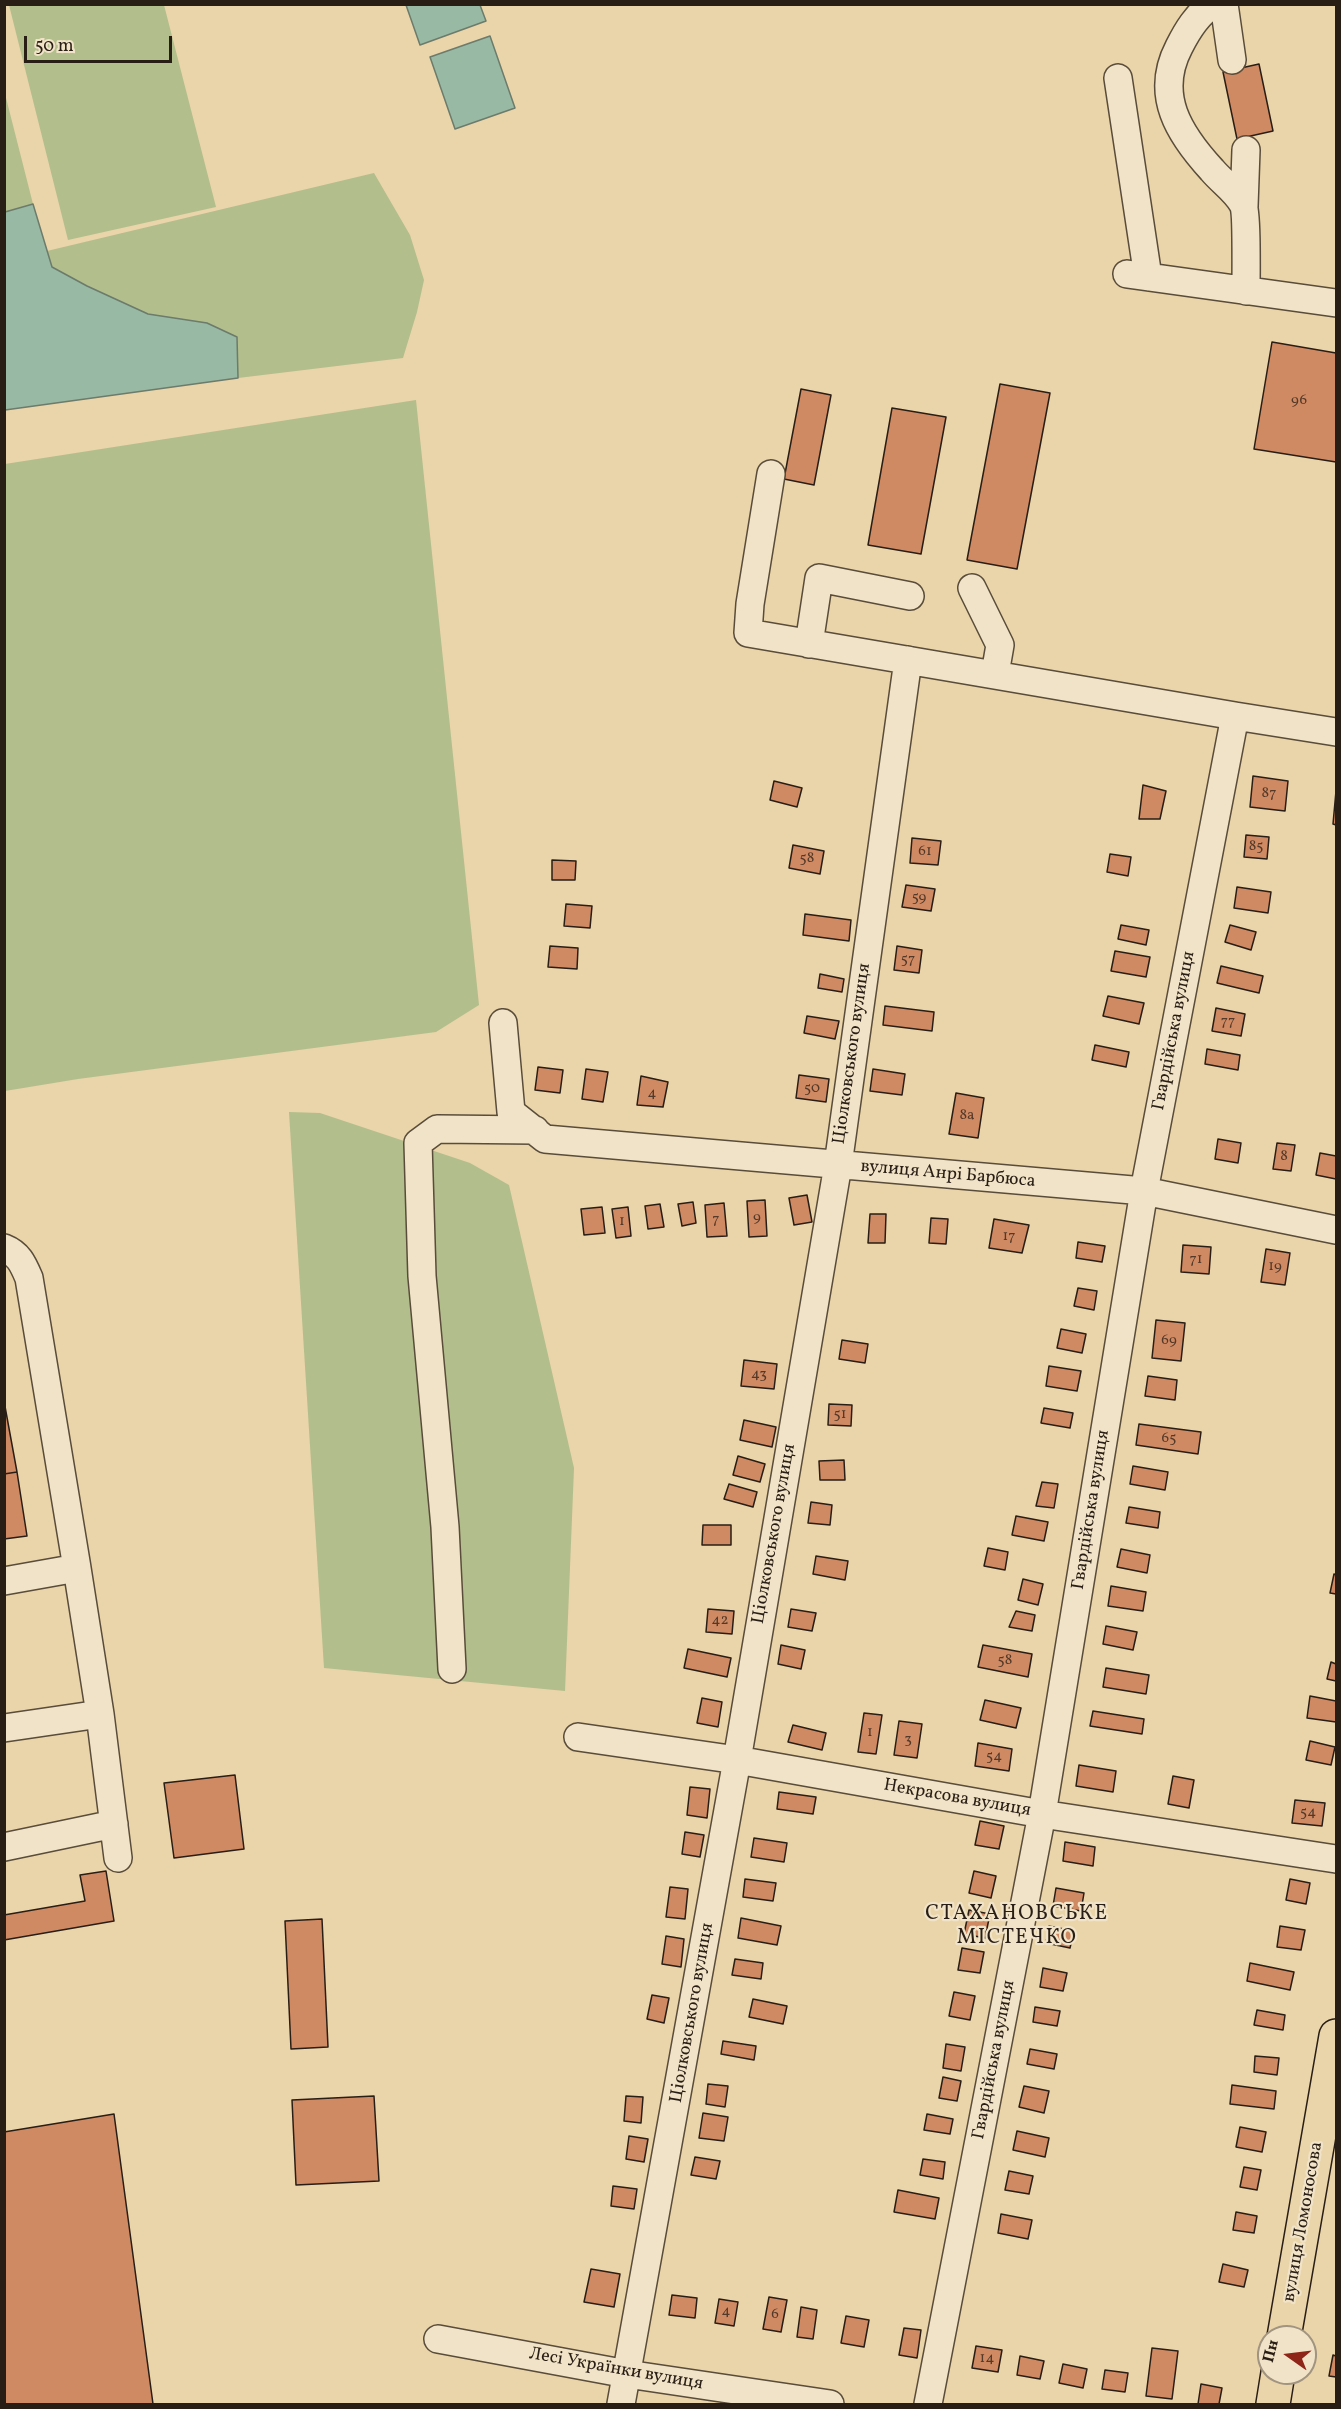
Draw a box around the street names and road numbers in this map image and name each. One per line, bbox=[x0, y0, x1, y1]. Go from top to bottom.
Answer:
street label: Гвардійська вулиця bbox=[1149, 950, 1201, 1112]
street label: Ціолковського вулиця bbox=[830, 962, 876, 1146]
street label: вулиця Анрі Барбюса bbox=[860, 1157, 1036, 1193]
street label: Гвардійська вулиця bbox=[1069, 1428, 1115, 1592]
street label: Ціолковського вулиця bbox=[749, 1442, 801, 1626]
street label: Некрасова вулиця bbox=[882, 1775, 1032, 1823]
street label: Ціолковського вулиця bbox=[667, 1921, 719, 2105]
street label: Гвардійська вулиця bbox=[969, 1979, 1021, 2141]
street label: вулиця Ломоносова bbox=[1279, 2140, 1329, 2304]
street label: Лесі Українки вулиця bbox=[527, 2344, 705, 2396]

